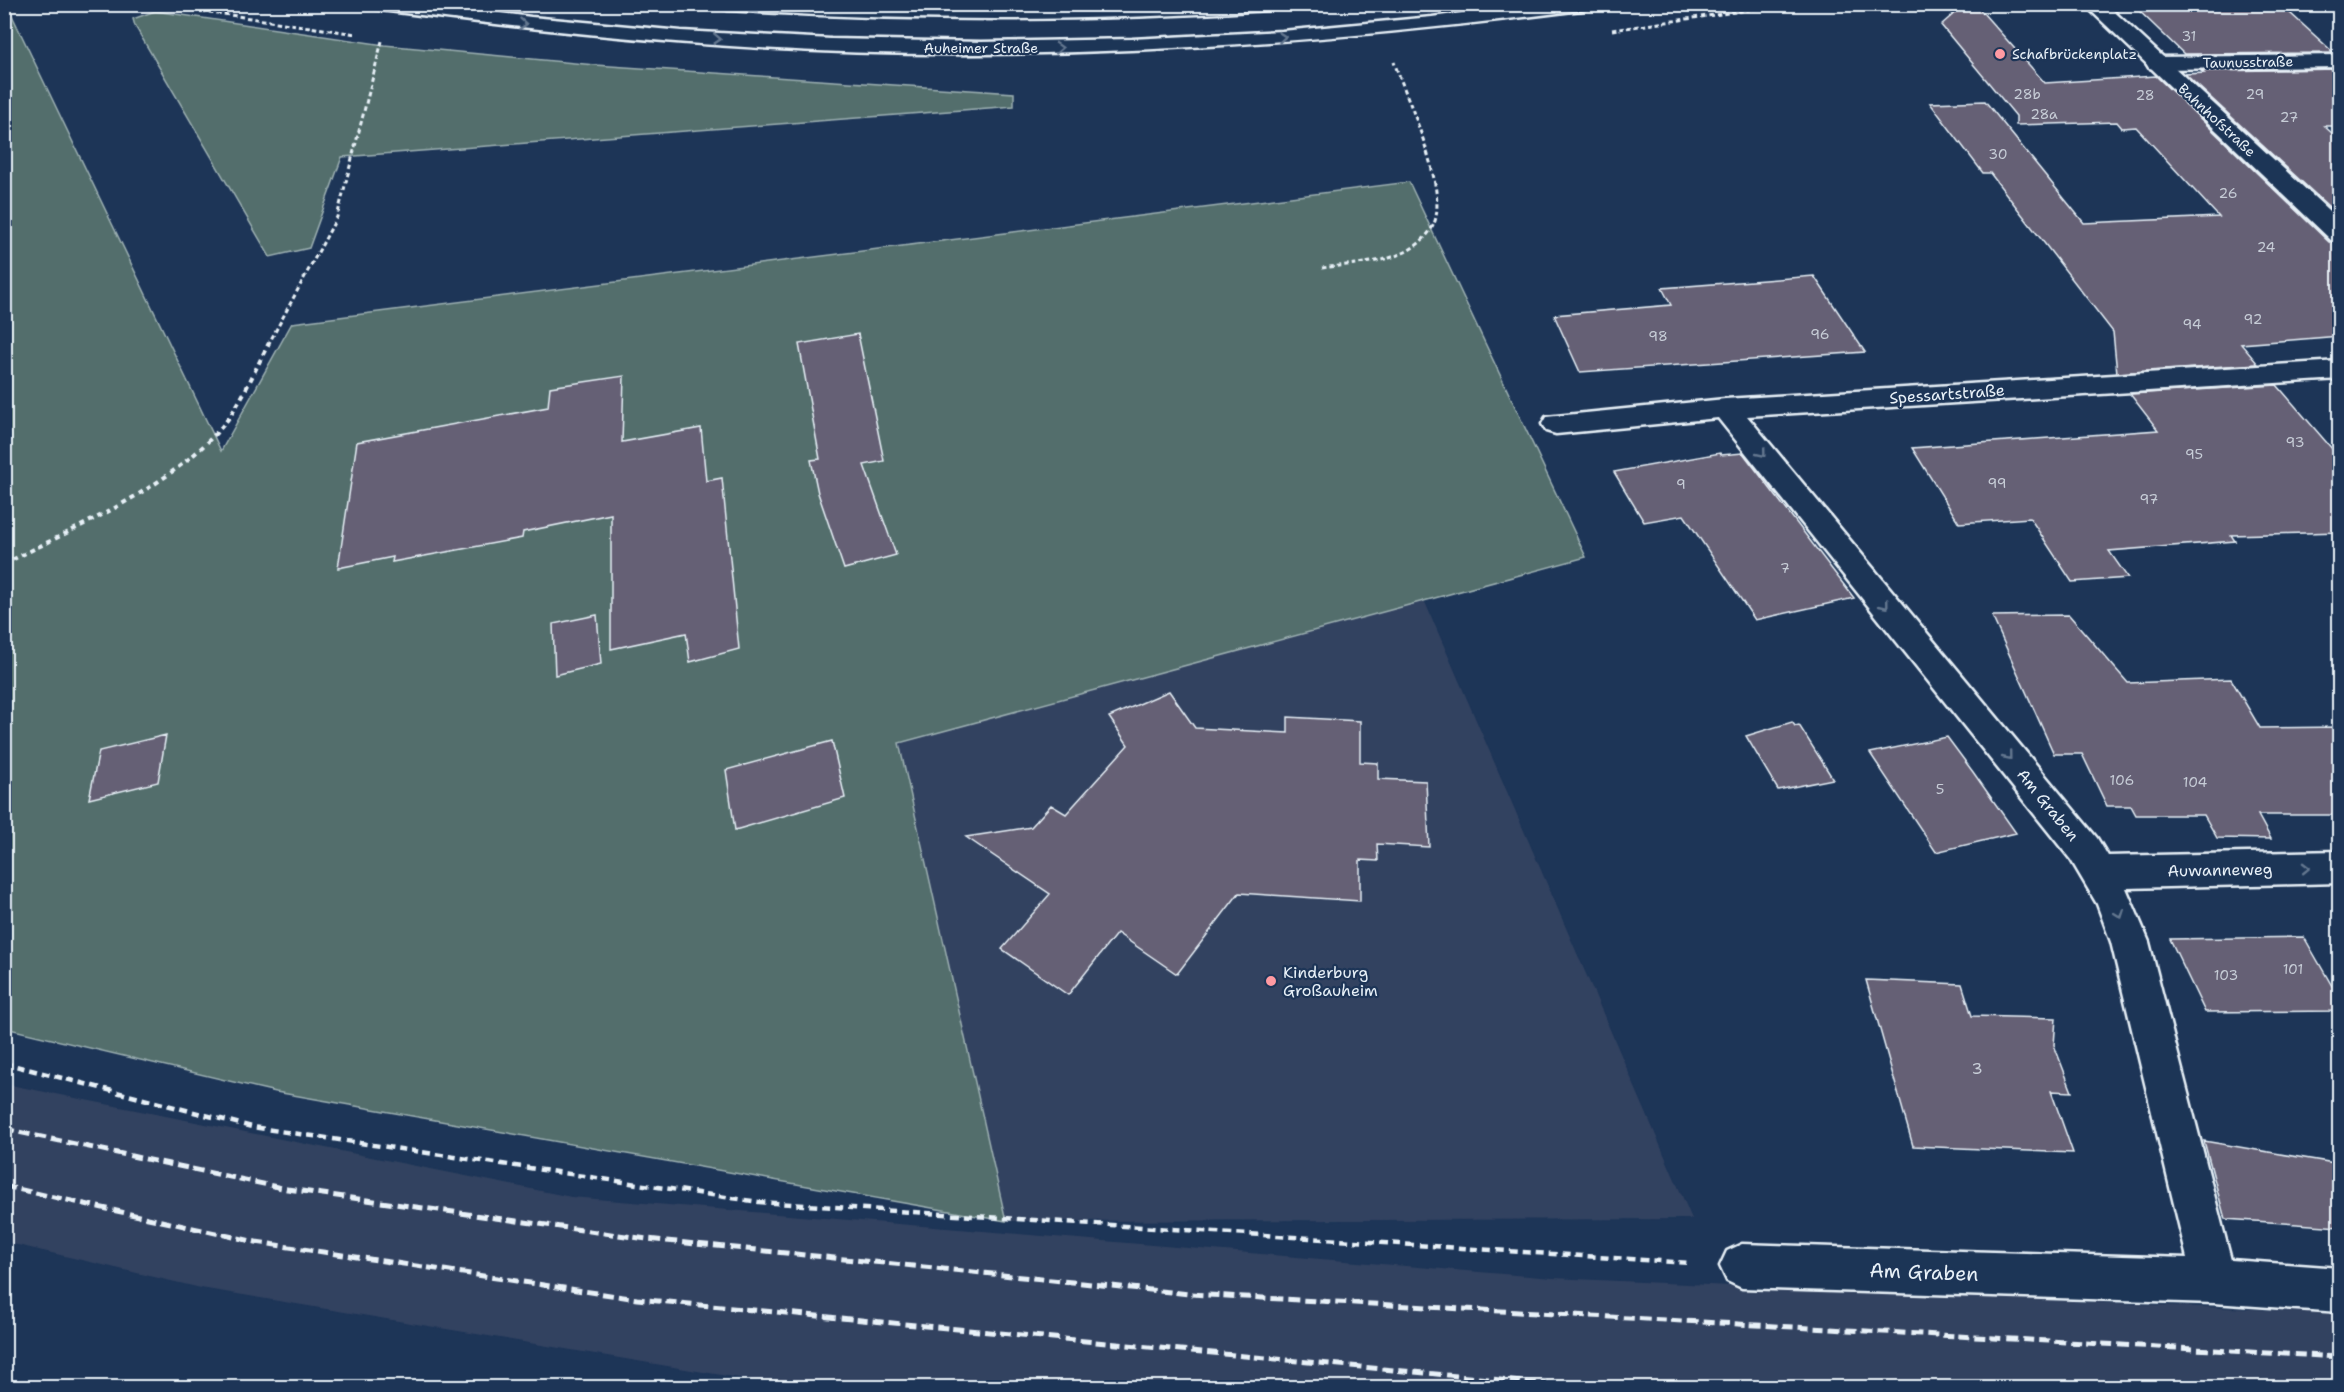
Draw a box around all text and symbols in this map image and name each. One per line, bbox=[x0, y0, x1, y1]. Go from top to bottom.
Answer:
one-way arrow bbox=[518, 17, 527, 30]
house number: 31 bbox=[2182, 27, 2196, 45]
one-way arrow bbox=[1277, 31, 1286, 44]
one-way arrow bbox=[712, 32, 721, 45]
street label: Auheimer Straße bbox=[924, 39, 1038, 57]
one-way arrow bbox=[1054, 42, 1063, 54]
place label: Schafbrückenplatz bbox=[2012, 45, 2137, 63]
marker: Schafbrückenplatz bbox=[1993, 47, 2007, 61]
street label: Taunusstraße bbox=[2203, 52, 2293, 72]
street label: Bahnhofstraße bbox=[2174, 79, 2260, 161]
house number: 28b bbox=[2013, 85, 2041, 103]
house number: 29 bbox=[2246, 85, 2264, 103]
house number: 28 bbox=[2135, 86, 2155, 104]
house number: 28a bbox=[2030, 105, 2058, 123]
house number: 27 bbox=[2280, 108, 2298, 126]
house number: 30 bbox=[1988, 145, 2008, 163]
house number: 26 bbox=[2219, 184, 2238, 202]
house number: 24 bbox=[2257, 238, 2276, 256]
house number: 92 bbox=[2244, 310, 2262, 328]
house number: 94 bbox=[2182, 315, 2202, 333]
house number: 96 bbox=[1810, 325, 1830, 343]
house number: 98 bbox=[1648, 327, 1668, 345]
street label: Spessartstraße bbox=[1889, 379, 2005, 409]
house number: 93 bbox=[2286, 433, 2304, 451]
house number: 95 bbox=[2185, 445, 2203, 463]
one-way arrow bbox=[1755, 447, 1766, 458]
house number: 99 bbox=[1987, 474, 2007, 492]
house number: 9 bbox=[1676, 475, 1686, 493]
house number: 97 bbox=[2140, 490, 2158, 508]
house number: 7 bbox=[1780, 559, 1790, 577]
one-way arrow bbox=[1878, 598, 1889, 609]
one-way arrow bbox=[2001, 749, 2012, 760]
street label: Am Graben bbox=[2012, 764, 2084, 846]
house number: 106 bbox=[2110, 771, 2134, 789]
house number: 104 bbox=[2183, 773, 2208, 791]
house number: 5 bbox=[1936, 780, 1944, 798]
street label: Auwanneweg bbox=[2167, 859, 2273, 881]
one-way arrow bbox=[2301, 862, 2310, 874]
one-way arrow bbox=[2113, 908, 2125, 919]
house number: 101 bbox=[2283, 960, 2303, 978]
place label: Kinderburg Großauheim bbox=[1283, 962, 1378, 1001]
house number: 103 bbox=[2214, 966, 2238, 984]
marker: Kinderburg Großauheim bbox=[1264, 974, 1278, 988]
house number: 3 bbox=[1971, 1058, 1983, 1079]
street label: Am Graben bbox=[1869, 1257, 1979, 1287]

